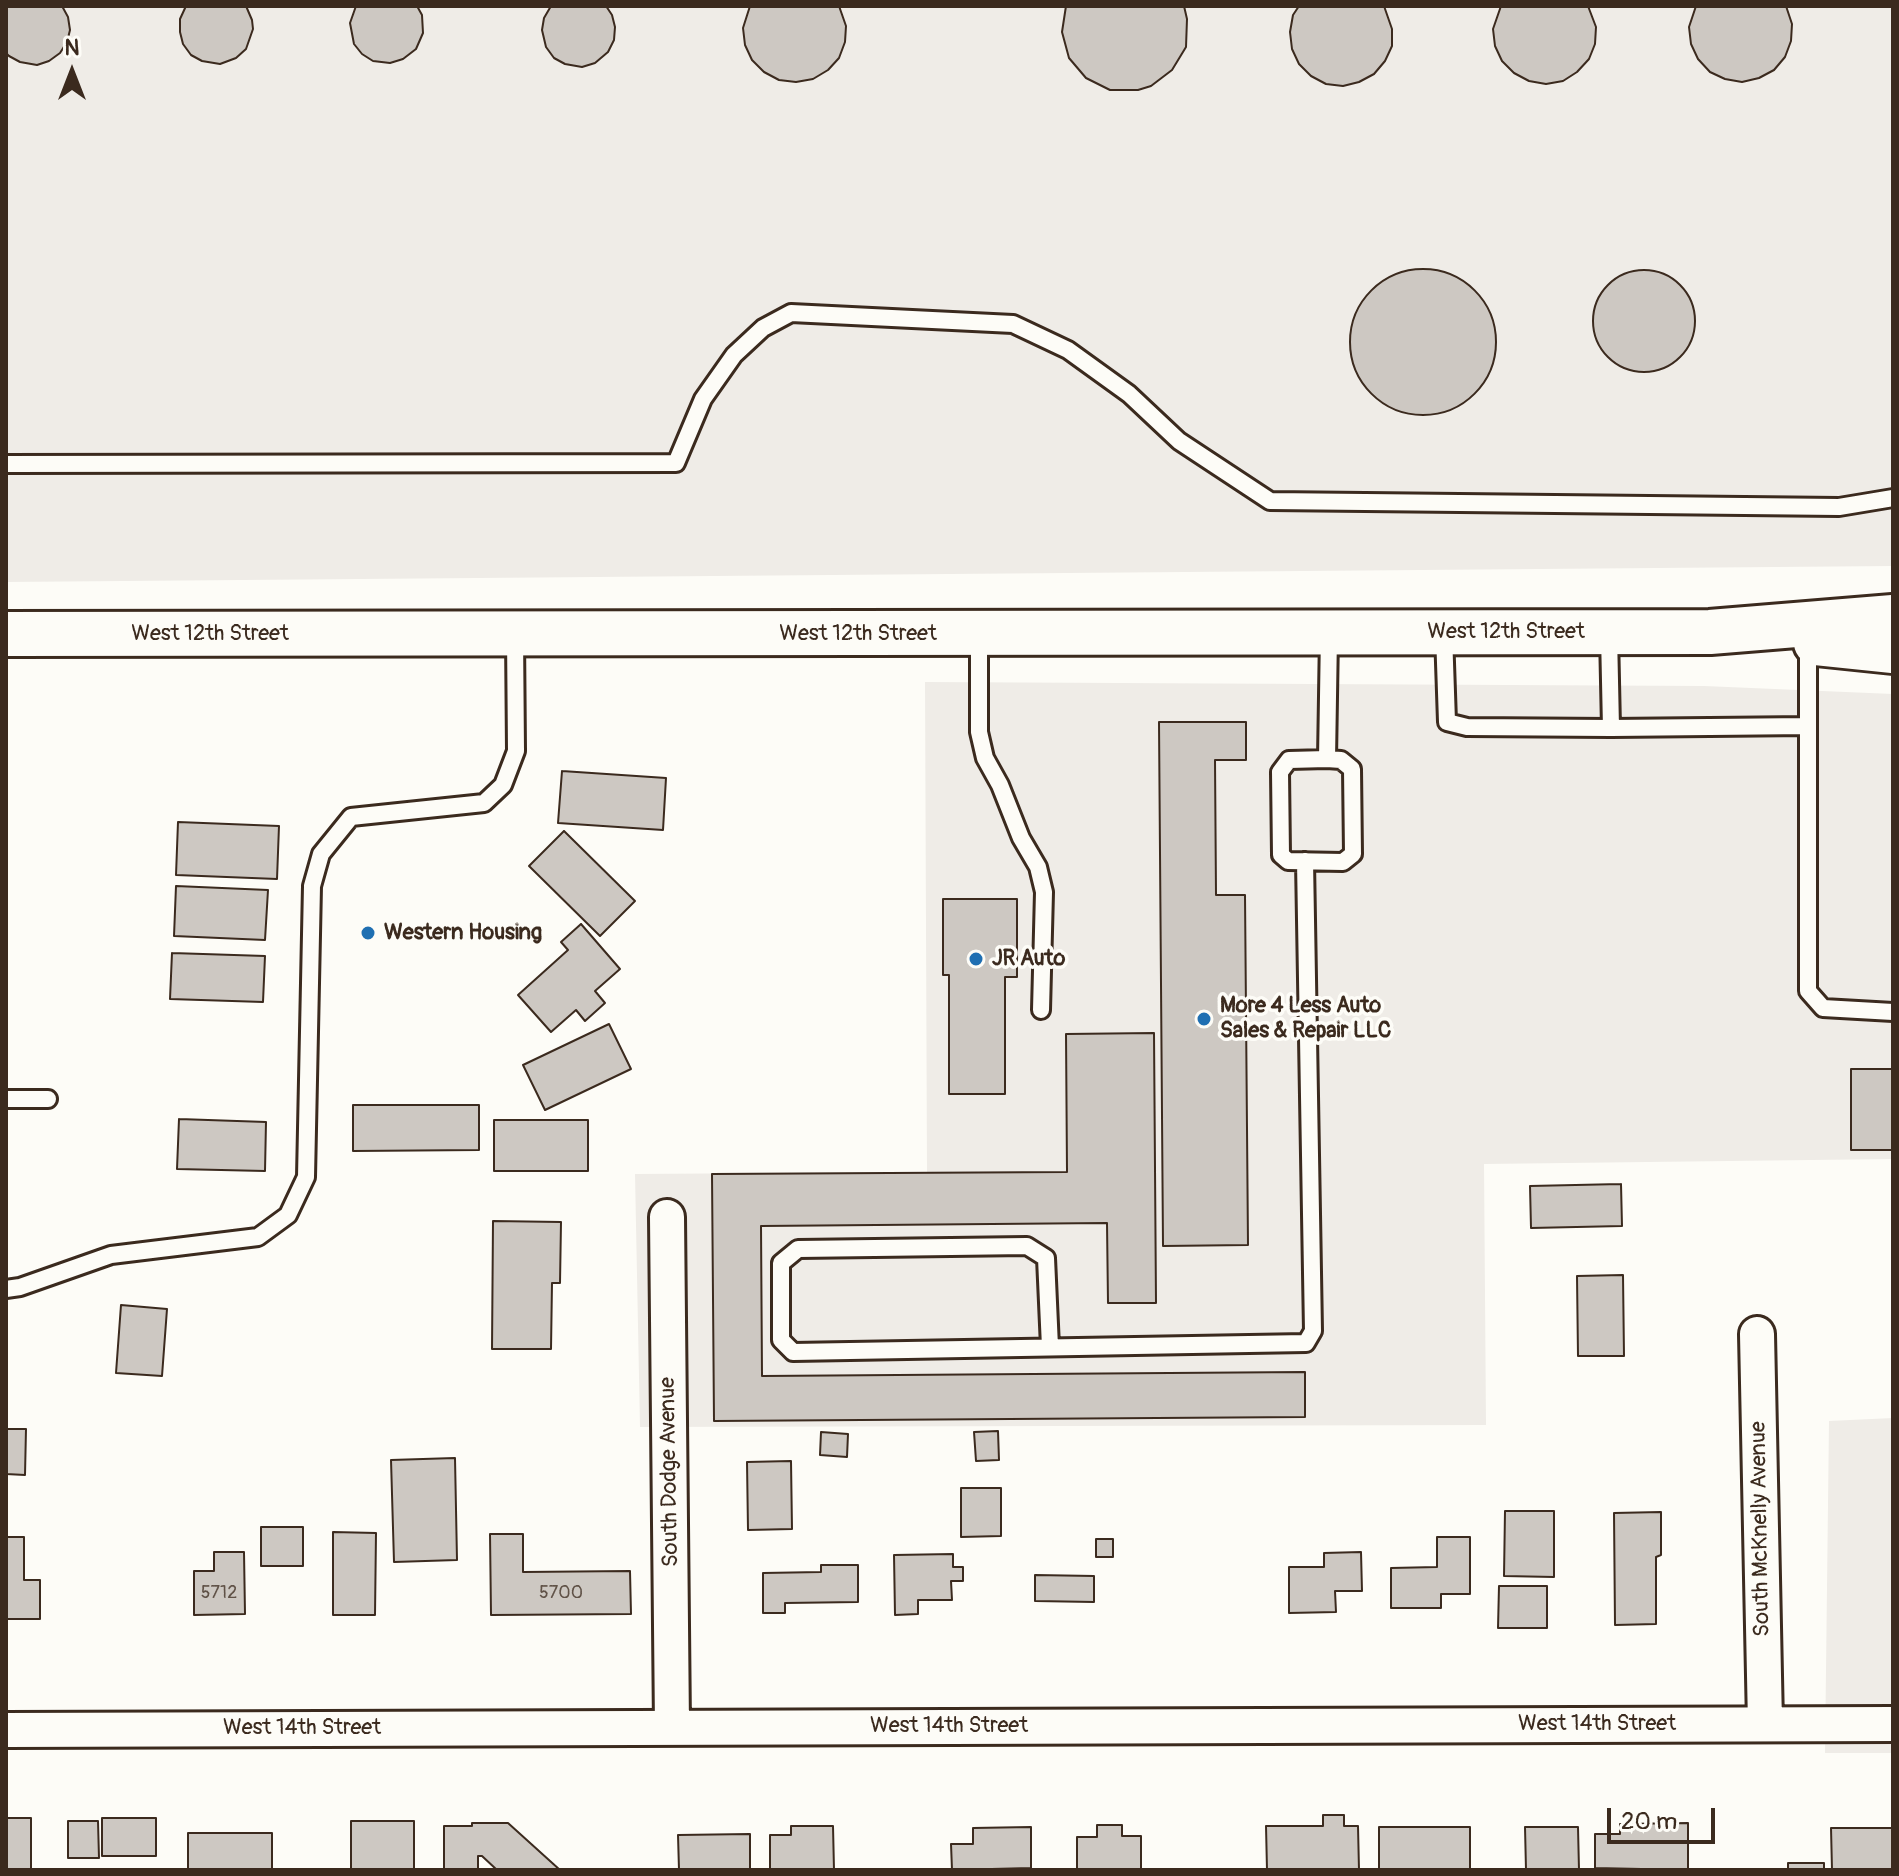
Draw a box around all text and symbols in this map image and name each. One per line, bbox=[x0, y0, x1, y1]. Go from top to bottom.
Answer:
north arrow bbox=[32, 32, 112, 112]
text: N bbox=[65, 34, 79, 62]
street label: West 12th Street bbox=[1427, 619, 1585, 645]
street label: West 12th Street bbox=[131, 621, 289, 647]
street label: West 12th Street bbox=[779, 621, 937, 647]
place label: Western Housing bbox=[384, 920, 542, 946]
marker: Western Housing bbox=[359, 924, 377, 942]
place label: JR Auto bbox=[992, 946, 1065, 972]
marker: JR Auto bbox=[967, 950, 985, 968]
place label: More 4 Less Auto Sales & Repair LLC bbox=[1220, 993, 1391, 1044]
marker: More 4 Less Auto Sales & Repair LLC bbox=[1195, 1010, 1213, 1028]
street label: South Dodge Avenue bbox=[655, 1377, 685, 1567]
street label: South McKnelly Avenue bbox=[1746, 1421, 1776, 1637]
house number: 5712 bbox=[201, 1582, 237, 1604]
house number: 5700 bbox=[539, 1582, 583, 1604]
street label: West 14th Street bbox=[1518, 1711, 1676, 1737]
street label: West 14th Street bbox=[870, 1713, 1028, 1739]
street label: West 14th Street bbox=[223, 1715, 381, 1741]
scale bar bbox=[1611, 1792, 1719, 1842]
text: 20 m bbox=[1621, 1807, 1677, 1836]

